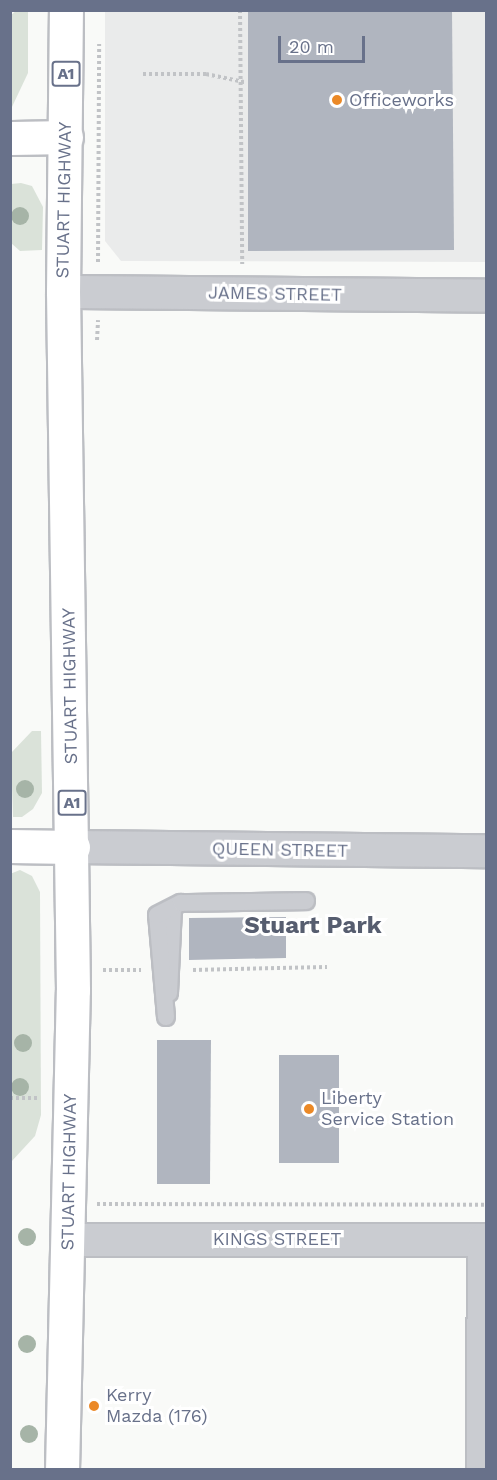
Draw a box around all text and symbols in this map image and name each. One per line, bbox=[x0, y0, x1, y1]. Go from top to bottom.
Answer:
scale bar bbox=[281, 24, 368, 62]
text: 20 m bbox=[289, 36, 334, 57]
road number: A1 bbox=[51, 61, 81, 87]
place label: Officeworks bbox=[349, 89, 454, 111]
marker: Officeworks bbox=[330, 93, 344, 107]
street label: STUART HIGHWAY bbox=[52, 121, 76, 279]
street label: JAMES STREET bbox=[208, 282, 342, 306]
street label: STUART HIGHWAY bbox=[58, 607, 82, 765]
road number: A1 bbox=[57, 790, 87, 816]
street label: QUEEN STREET bbox=[212, 838, 348, 862]
district label: Stuart Park bbox=[244, 912, 382, 940]
place label: Liberty Service Station bbox=[321, 1088, 454, 1130]
street label: STUART HIGHWAY bbox=[57, 1093, 81, 1251]
marker: Liberty Service Station bbox=[302, 1102, 316, 1116]
street label: KINGS STREET bbox=[213, 1228, 341, 1250]
place label: Kerry Mazda (176) bbox=[106, 1385, 208, 1428]
marker: Kerry Mazda (176) bbox=[87, 1399, 101, 1413]

